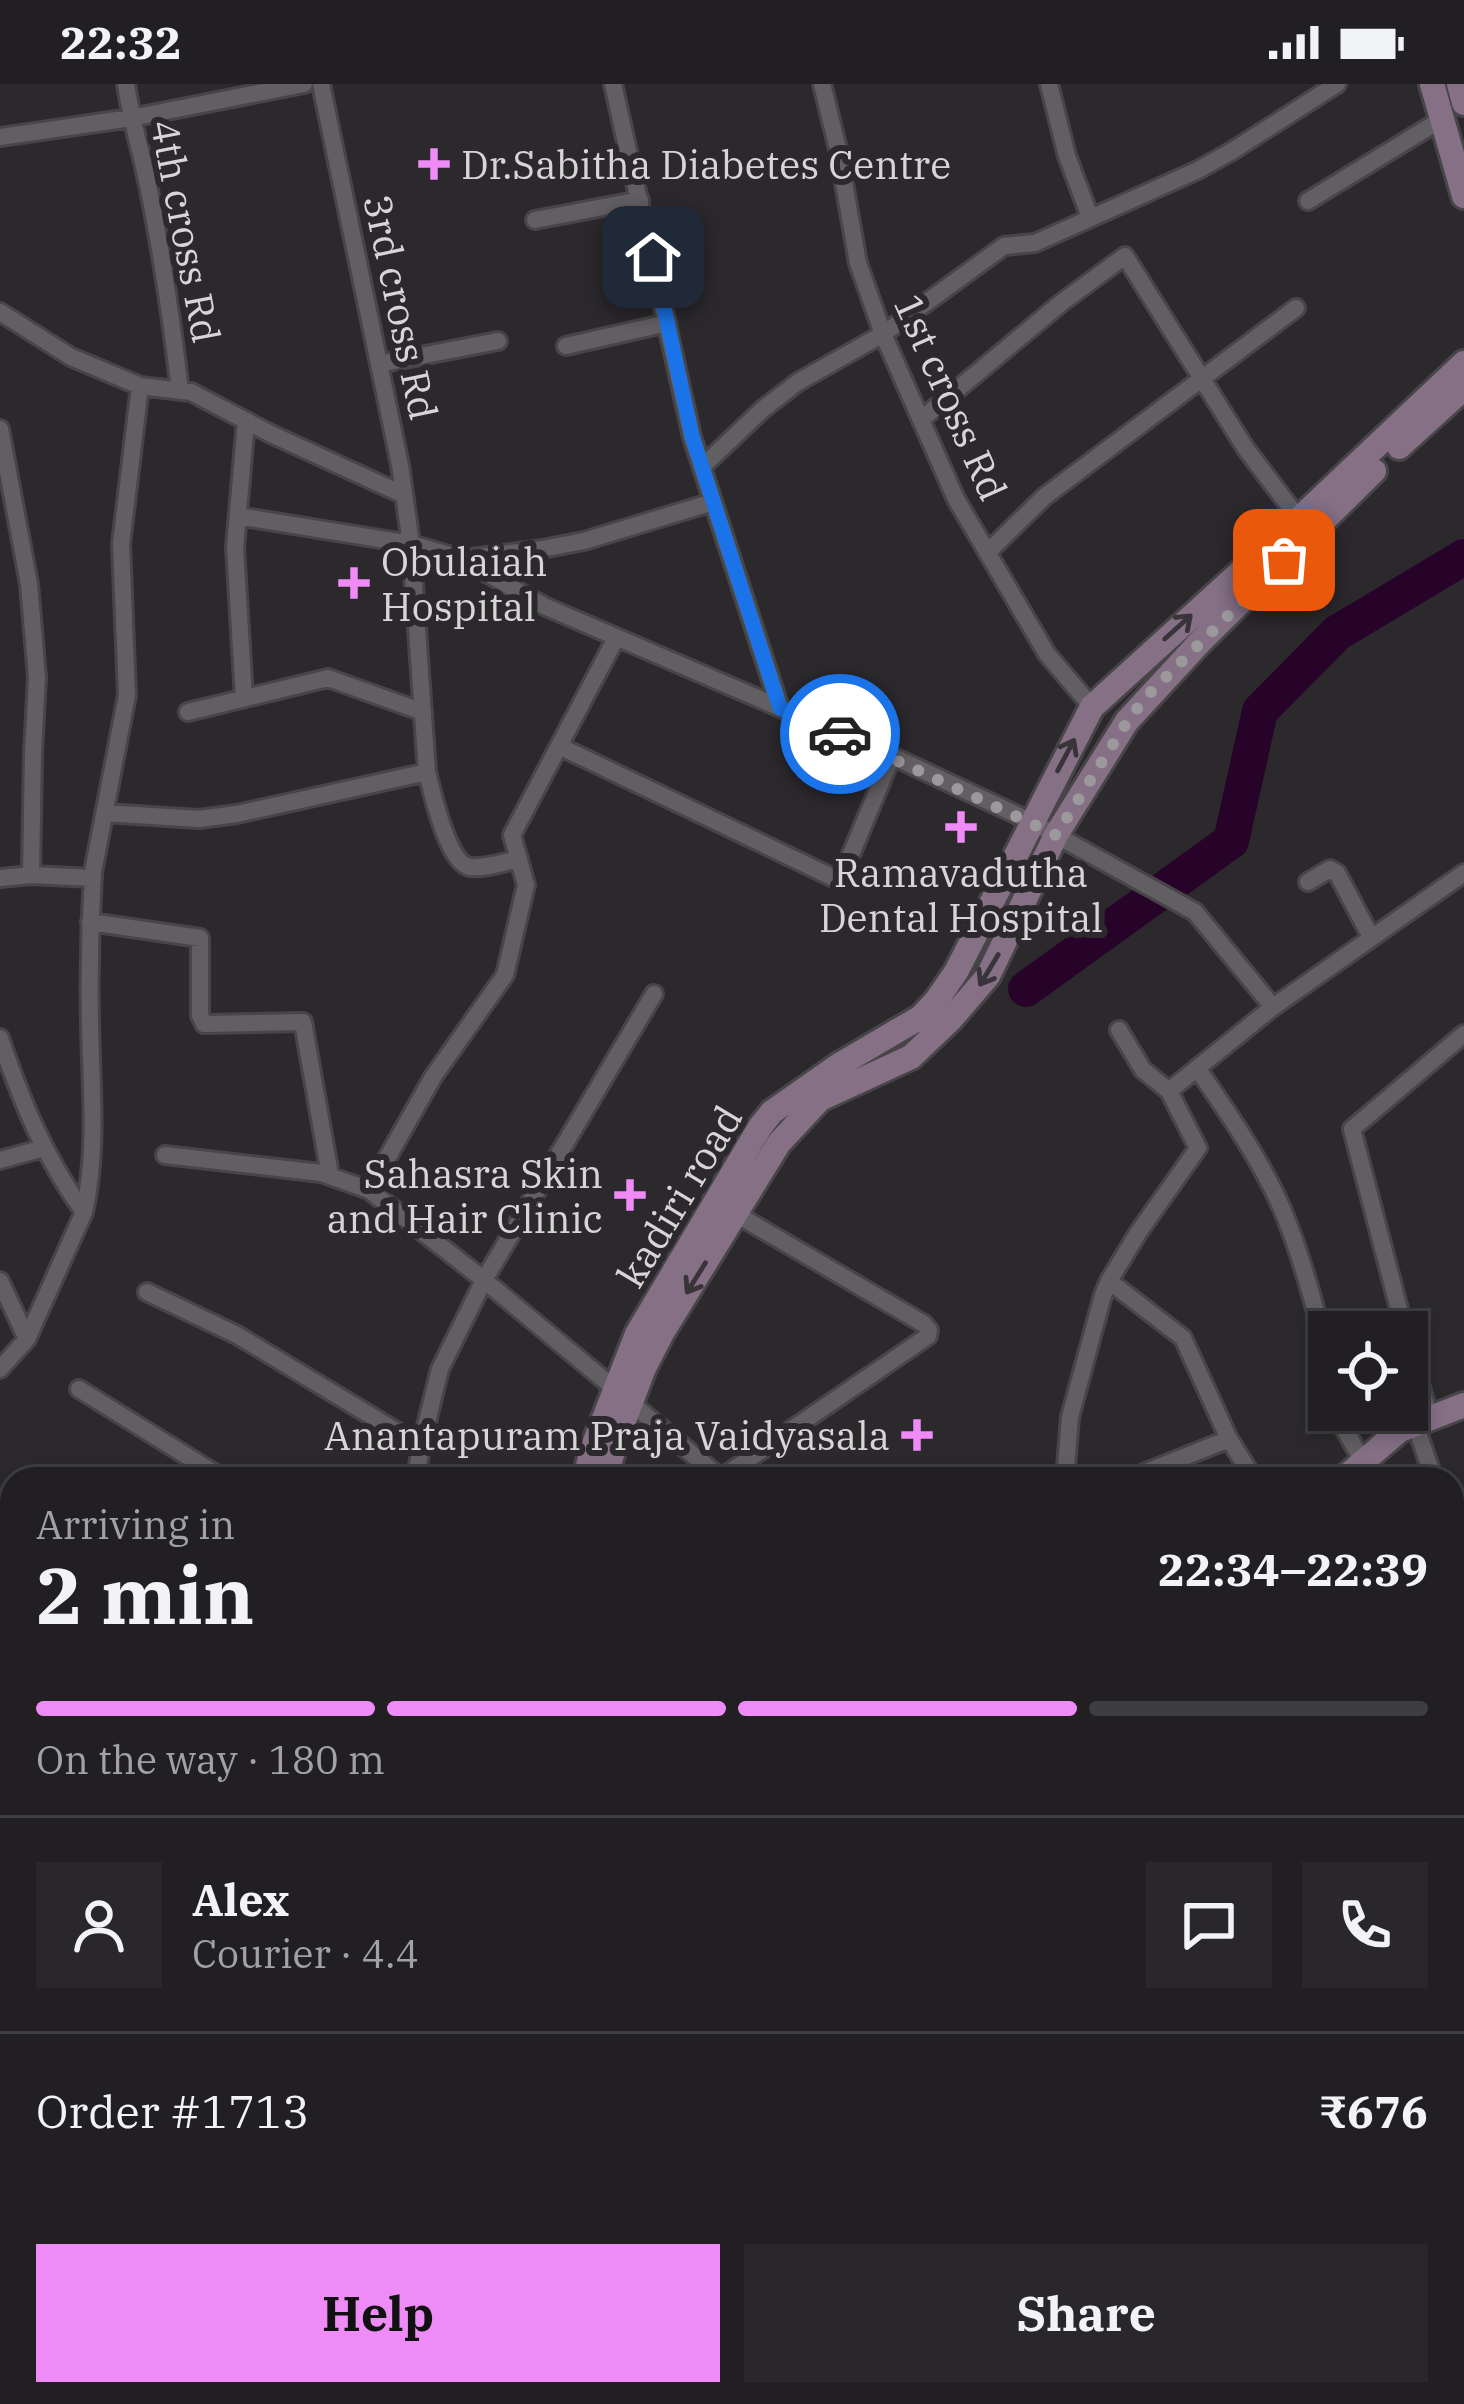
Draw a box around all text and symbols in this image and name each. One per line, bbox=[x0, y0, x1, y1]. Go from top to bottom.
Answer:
text: 22:32 bbox=[60, 13, 182, 71]
street label: 4th cross Rd bbox=[139, 115, 233, 347]
place label: Dr.Sabitha Diabetes Centre bbox=[461, 139, 951, 190]
marker: Dr.Sabitha Diabetes Centre bbox=[418, 148, 450, 180]
street label: 3rd cross Rd bbox=[352, 190, 450, 424]
pin bbox=[602, 206, 704, 308]
icon: home bbox=[620, 224, 686, 290]
street label: 1st cross Rd bbox=[883, 286, 1019, 508]
pin bbox=[1233, 509, 1335, 611]
icon: bag bbox=[1251, 527, 1317, 593]
place label: Obulaiah Hospital bbox=[381, 536, 547, 632]
marker: Obulaiah Hospital bbox=[338, 567, 370, 599]
one-way arrow bbox=[1162, 614, 1192, 641]
courier bbox=[780, 674, 900, 794]
icon: car bbox=[807, 701, 873, 767]
one-way arrow bbox=[1056, 738, 1079, 774]
marker: Ramavadutha Dental Hospital bbox=[945, 811, 977, 843]
place label: Ramavadutha Dental Hospital bbox=[819, 847, 1103, 943]
one-way arrow bbox=[976, 952, 1000, 987]
street label: kadiri road bbox=[605, 1096, 753, 1296]
place label: Sahasra Skin and Hair Clinic bbox=[327, 1148, 603, 1244]
marker: Sahasra Skin and Hair Clinic bbox=[614, 1179, 646, 1211]
one-way arrow bbox=[684, 1261, 708, 1295]
map controls bbox=[1308, 1311, 1428, 1431]
button: locate bbox=[1308, 1311, 1428, 1431]
place label: Anantapuram Praja Vaidyasala bbox=[324, 1410, 890, 1461]
marker: Anantapuram Praja Vaidyasala bbox=[901, 1419, 933, 1451]
text: Arriving in bbox=[36, 1499, 235, 1550]
text: 22:34–22:39 bbox=[1158, 1540, 1428, 1598]
text: 2 min bbox=[36, 1544, 254, 1645]
text: On the way · 180 m bbox=[36, 1734, 385, 1785]
button: person bbox=[36, 1862, 162, 1988]
button: chat bbox=[1146, 1862, 1272, 1988]
button: phone bbox=[1302, 1862, 1428, 1988]
text: Alex bbox=[192, 1870, 289, 1928]
text: Courier · 4.4 bbox=[192, 1928, 419, 1979]
text: Order #1713 bbox=[36, 2082, 309, 2140]
text: ₹676 bbox=[1318, 2082, 1428, 2140]
button: Help bbox=[36, 2244, 720, 2382]
button: Share bbox=[744, 2244, 1428, 2382]

